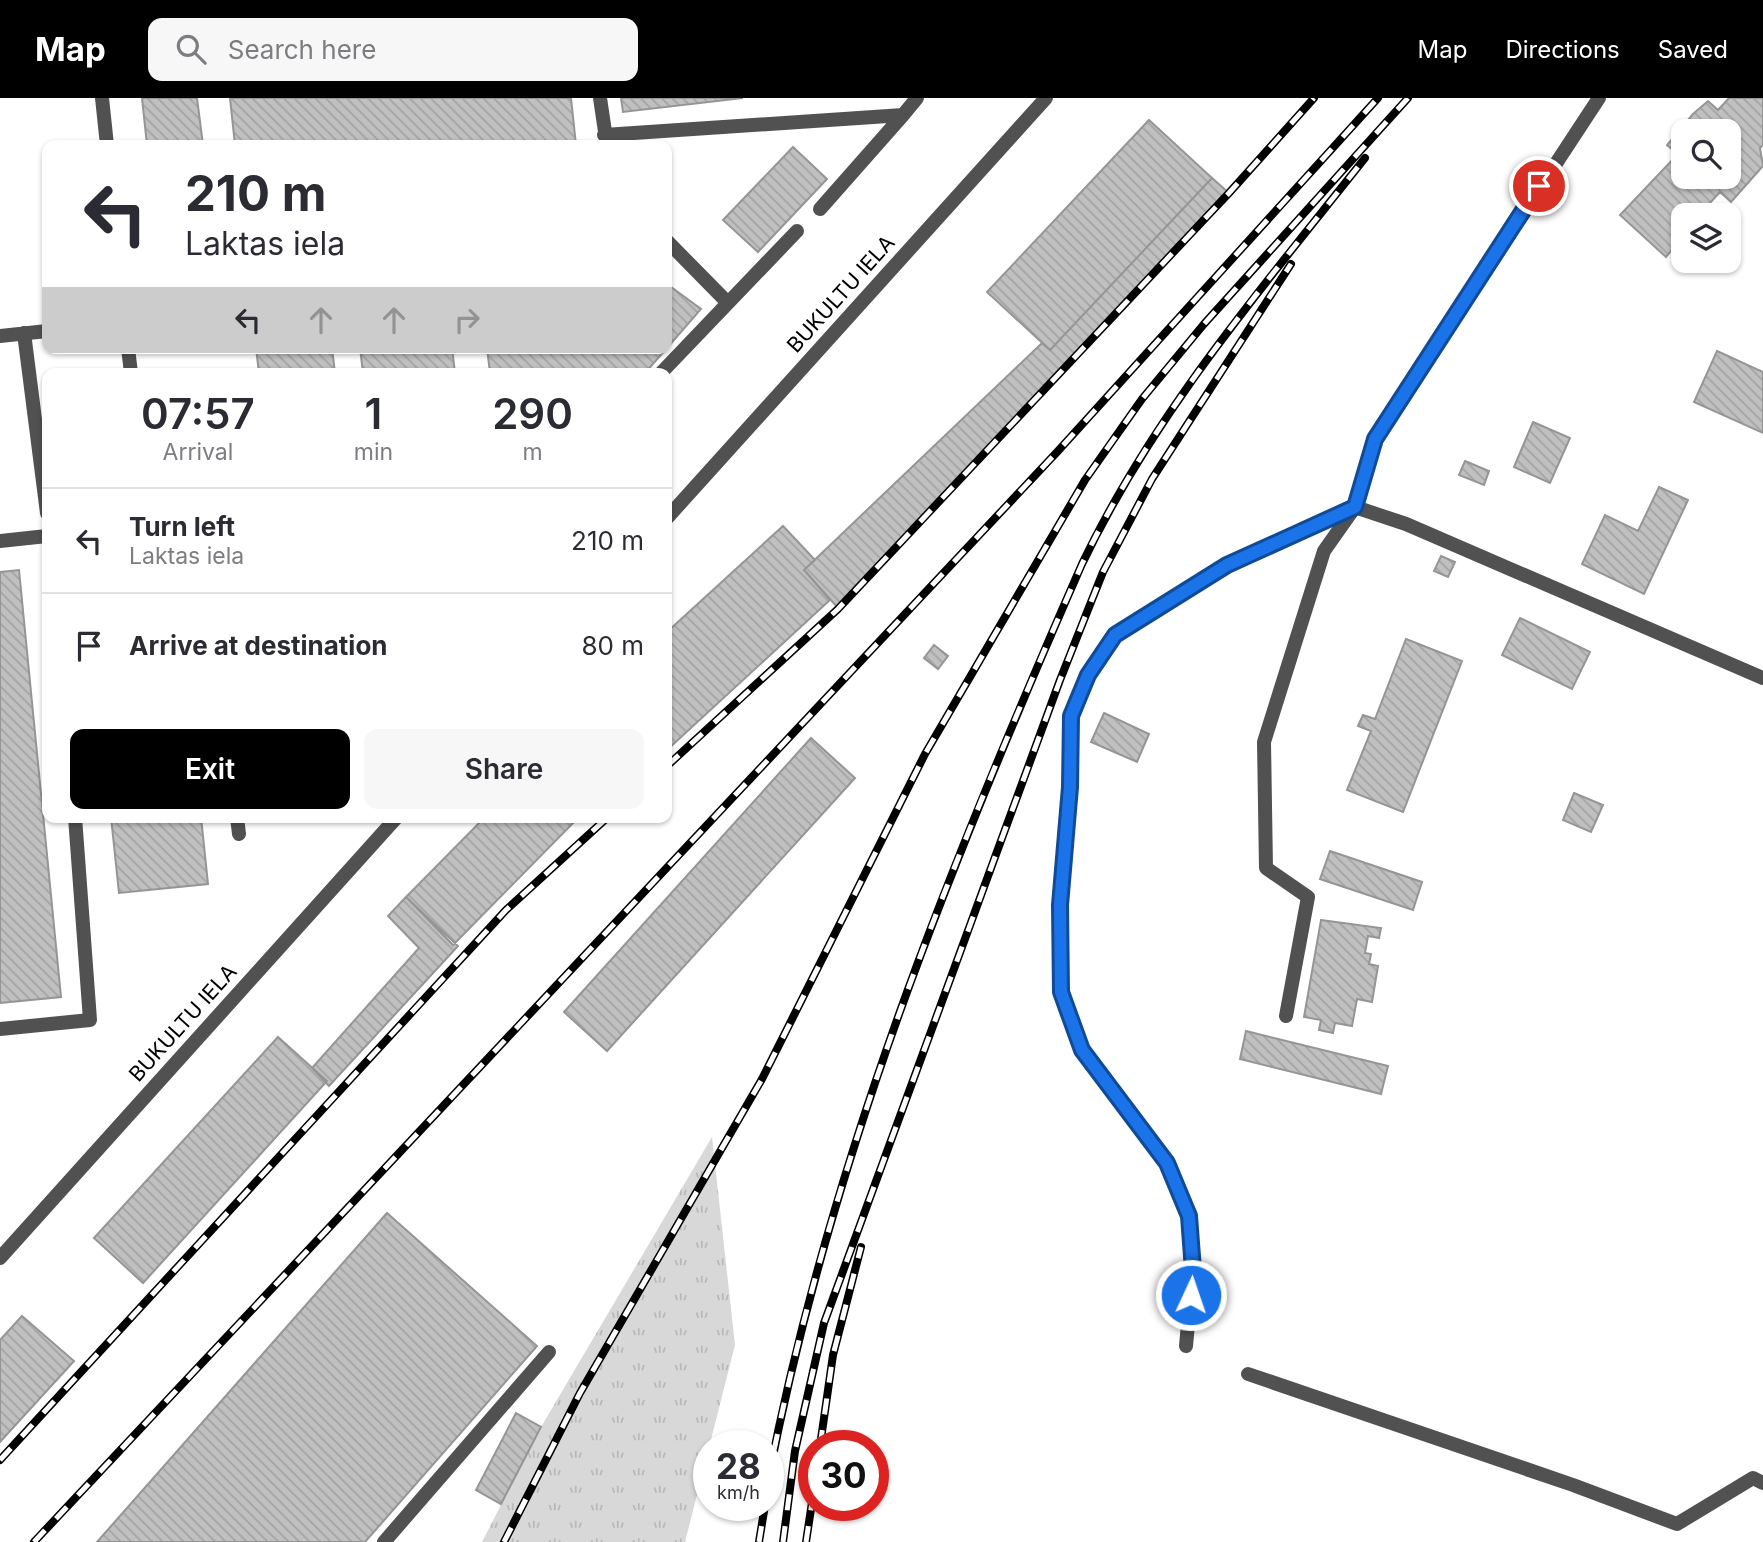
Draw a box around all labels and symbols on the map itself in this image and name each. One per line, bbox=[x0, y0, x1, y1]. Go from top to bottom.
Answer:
pin bbox=[1509, 156, 1569, 216]
street label: BUKULTU IELA bbox=[782, 230, 900, 357]
street label: BUKULTU IELA bbox=[124, 959, 242, 1086]
position arrow bbox=[1154, 1258, 1228, 1332]
speed limit sign: 30 bbox=[798, 1430, 889, 1521]

